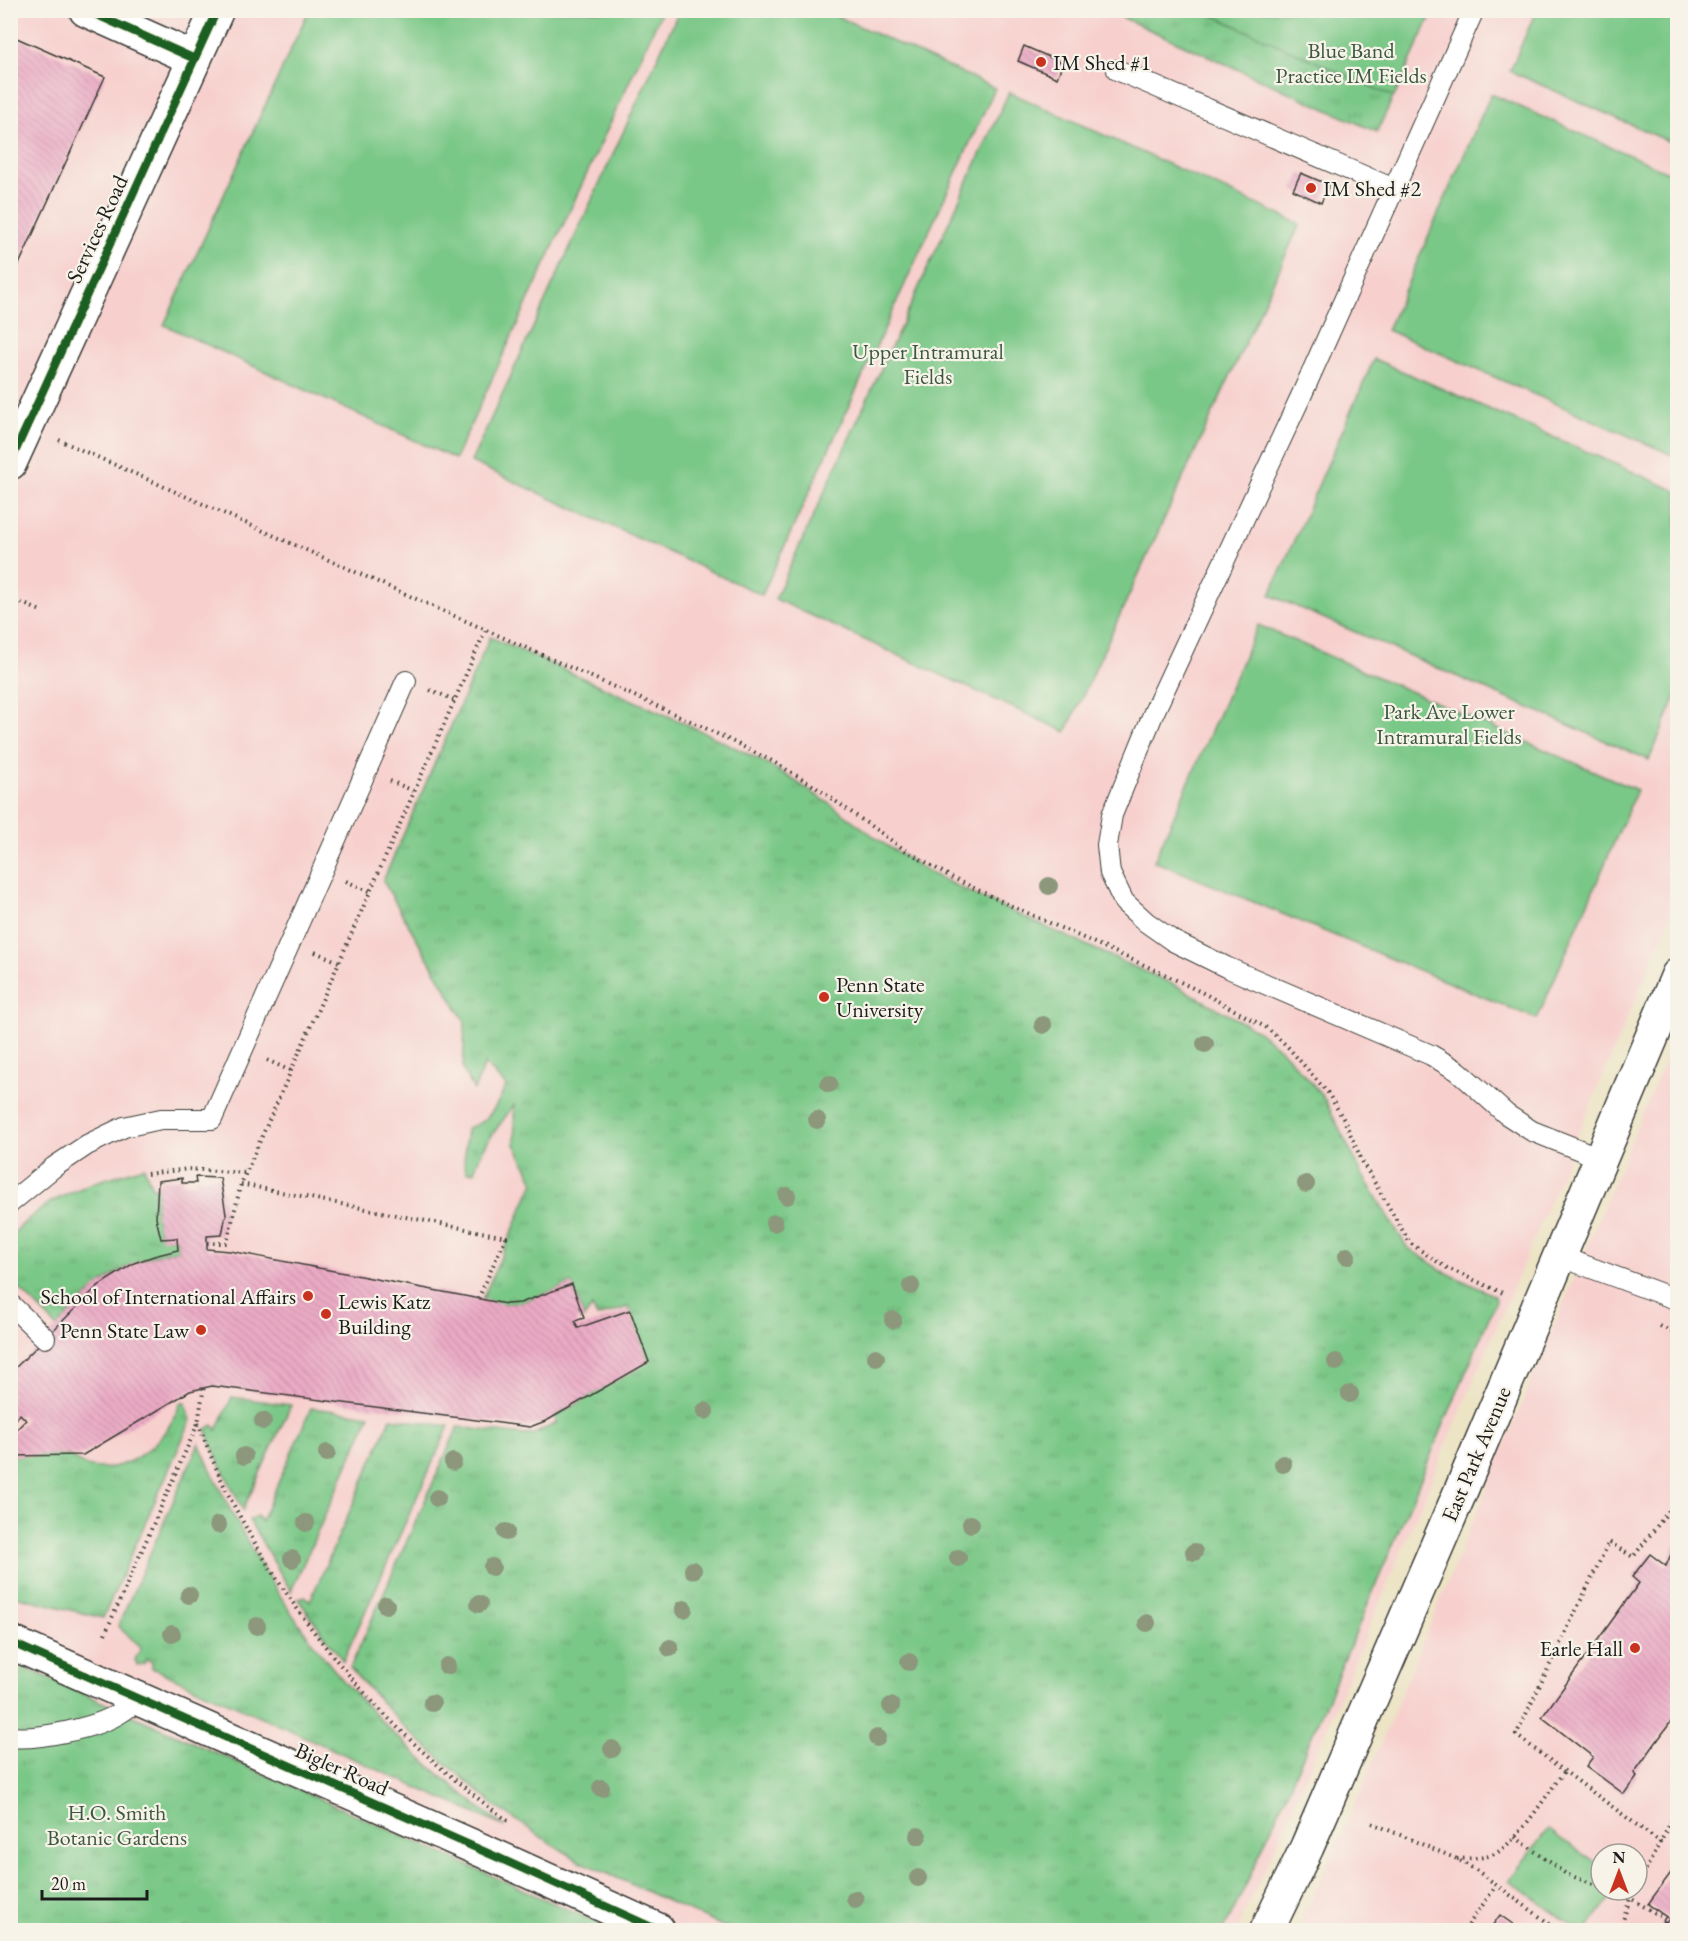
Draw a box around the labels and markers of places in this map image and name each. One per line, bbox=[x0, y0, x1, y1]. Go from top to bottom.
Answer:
place label: IM Shed #1 bbox=[1053, 48, 1151, 77]
marker: IM Shed #1 bbox=[1034, 55, 1048, 69]
place label: IM Shed #2 bbox=[1323, 174, 1421, 203]
marker: IM Shed #2 bbox=[1304, 181, 1318, 195]
place label: Penn State University bbox=[836, 970, 925, 1024]
marker: Penn State University bbox=[817, 990, 831, 1004]
place label: School of International Affairs bbox=[41, 1282, 296, 1311]
place label: Lewis Katz Building bbox=[338, 1287, 431, 1341]
marker: School of International Affairs bbox=[301, 1289, 315, 1303]
marker: Lewis Katz Building bbox=[319, 1307, 333, 1321]
place label: Penn State Law bbox=[60, 1316, 190, 1345]
marker: Penn State Law bbox=[194, 1323, 208, 1337]
place label: Earle Hall bbox=[1540, 1634, 1623, 1663]
marker: Earle Hall bbox=[1628, 1641, 1642, 1655]

